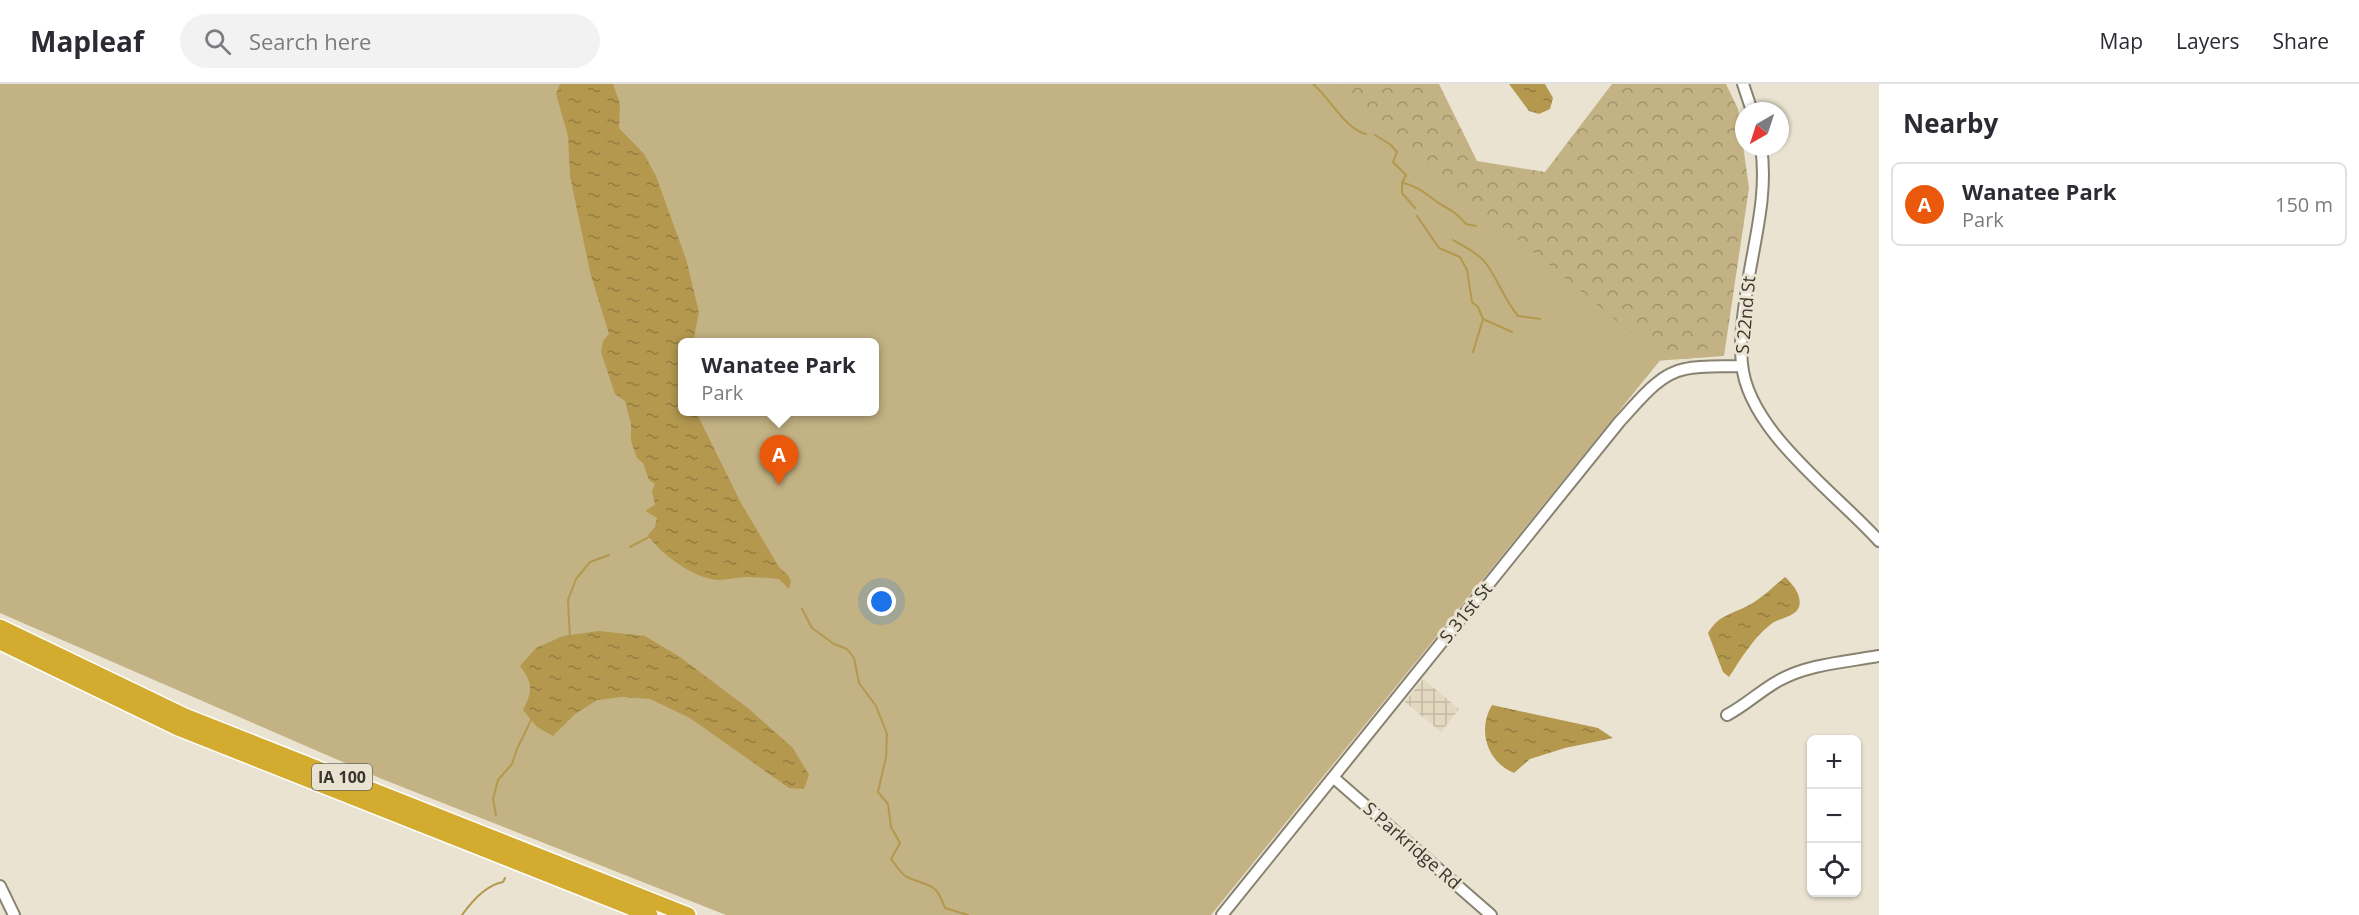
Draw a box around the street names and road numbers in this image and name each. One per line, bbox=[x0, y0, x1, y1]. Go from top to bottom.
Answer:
street label: S 22nd St bbox=[1730, 275, 1760, 355]
street label: S 31st St bbox=[1434, 577, 1497, 648]
road number: IA 100 bbox=[312, 764, 372, 790]
street label: S Parkridge Rd bbox=[1359, 796, 1466, 894]

